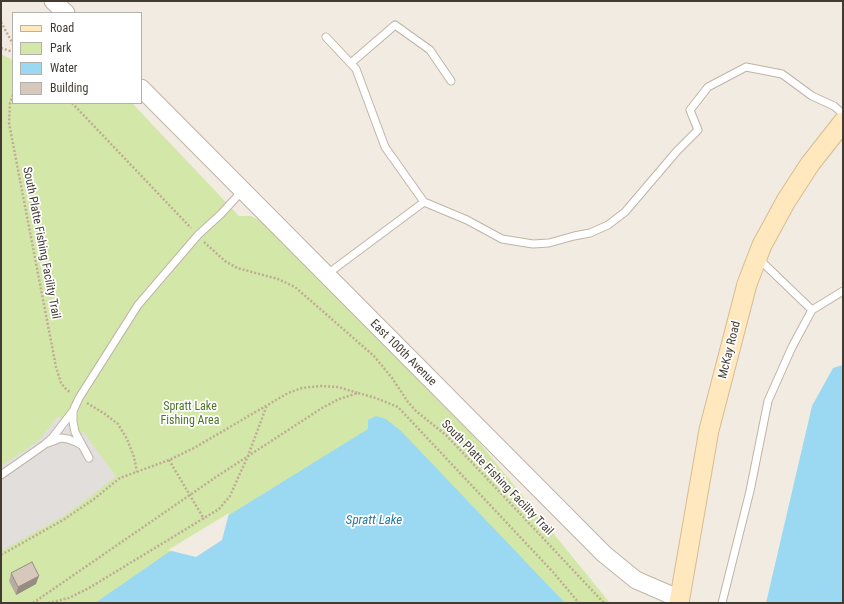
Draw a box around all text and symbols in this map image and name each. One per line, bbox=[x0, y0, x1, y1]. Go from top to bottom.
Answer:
legend bbox=[12, 12, 142, 104]
text: Road bbox=[50, 21, 74, 35]
text: Park bbox=[50, 41, 71, 55]
text: Water bbox=[50, 61, 78, 75]
text: Building bbox=[50, 81, 88, 95]
street label: South Platte Fishing Facility Trail bbox=[19, 166, 63, 320]
street label: East 100th Avenue bbox=[367, 317, 439, 389]
street label: McKay Road bbox=[716, 320, 744, 380]
park label: Spratt Lake Fishing Area bbox=[161, 400, 219, 428]
street label: South Platte Fishing Facility Trail bbox=[438, 417, 556, 539]
water label: Spratt Lake bbox=[346, 513, 402, 529]

